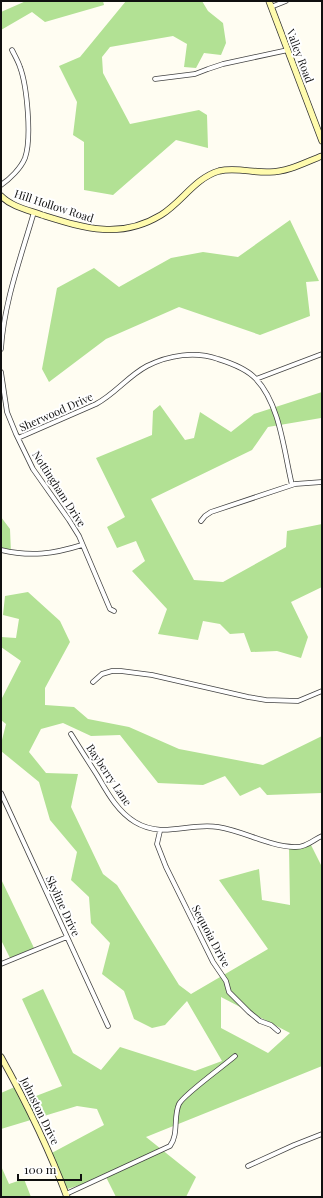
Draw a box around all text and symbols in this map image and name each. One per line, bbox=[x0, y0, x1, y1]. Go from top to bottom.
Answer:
street label: Valley Road bbox=[283, 26, 318, 85]
street label: Hill Hollow Road bbox=[13, 186, 96, 226]
street label: Sherwood Drive bbox=[17, 388, 95, 435]
street label: Nottingham Drive bbox=[29, 448, 90, 530]
street label: Bayberry Lane bbox=[83, 741, 136, 809]
street label: Skyline Drive bbox=[43, 873, 84, 939]
street label: Sequoia Drive bbox=[189, 902, 234, 970]
street label: Johnston Drive bbox=[17, 1074, 63, 1147]
scale bar bbox=[18, 1156, 81, 1182]
text: 100 m bbox=[24, 1161, 57, 1177]

